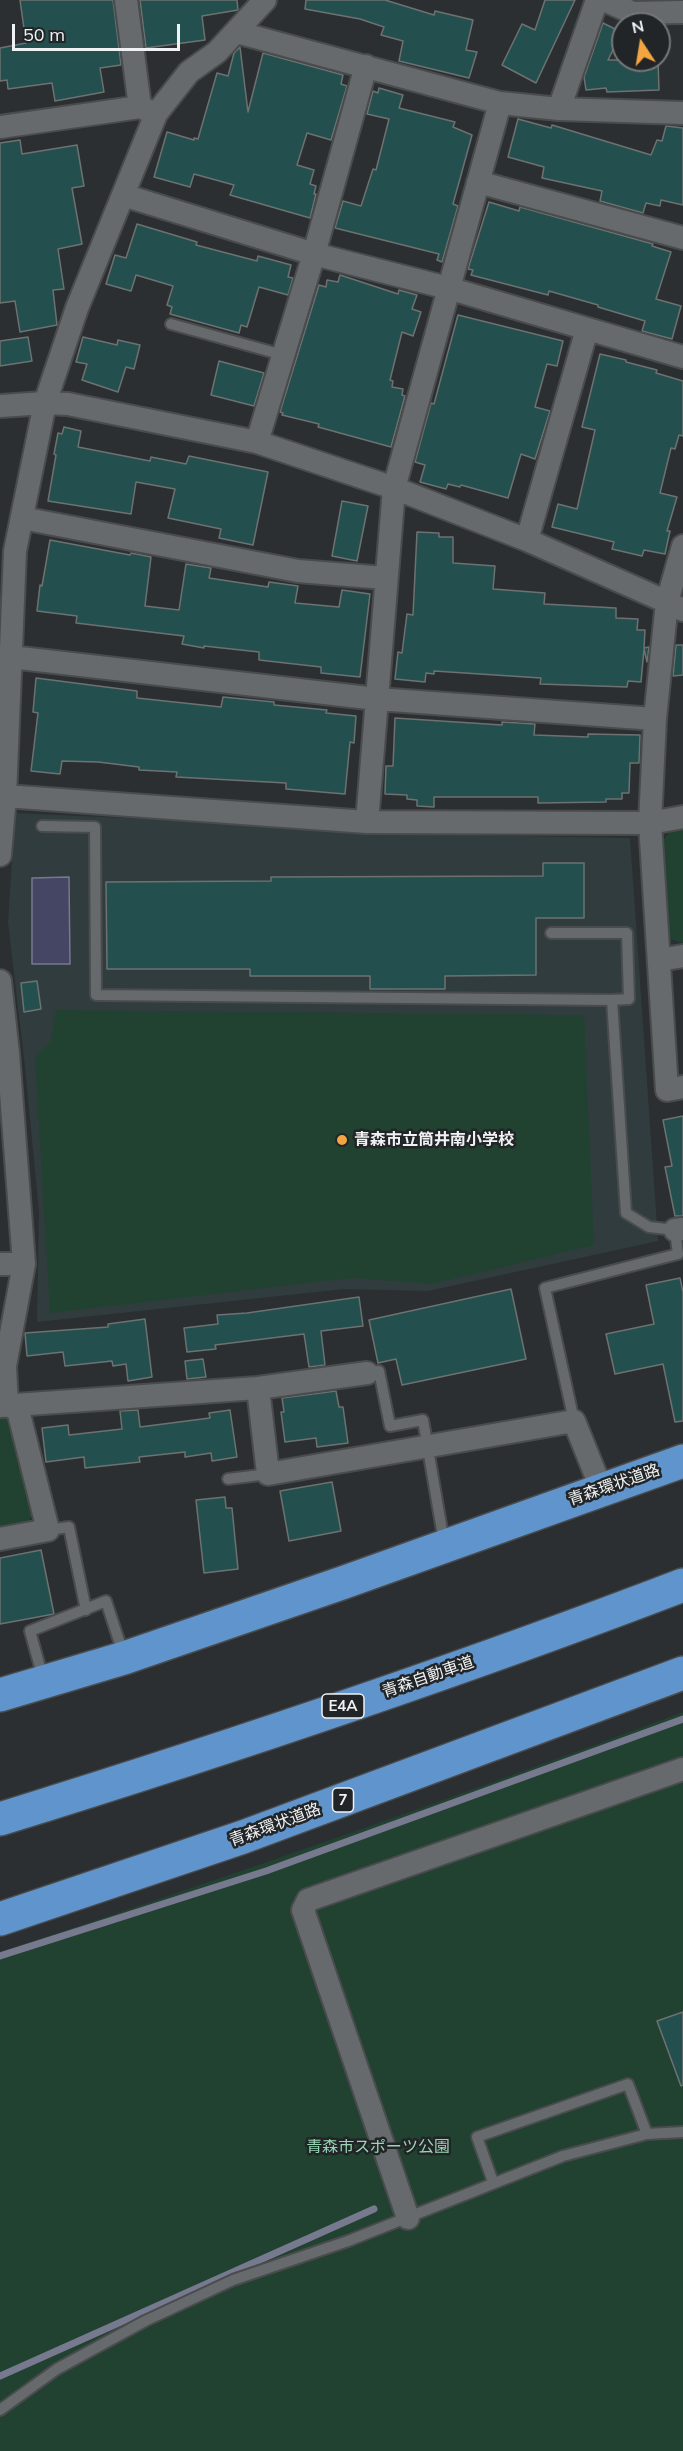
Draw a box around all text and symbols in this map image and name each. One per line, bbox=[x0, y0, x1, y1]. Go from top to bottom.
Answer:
scale bar bbox=[15, 12, 183, 50]
north arrow bbox=[611, 12, 671, 72]
text: N bbox=[630, 15, 646, 37]
text: 50 m bbox=[23, 23, 65, 46]
place label: 青森市立筒井南小学校 bbox=[354, 1130, 514, 1150]
marker: 青森市立筒井南小学校 bbox=[335, 1133, 349, 1147]
street label: 青森環状道路 bbox=[565, 1460, 663, 1510]
street label: 青森自動車道 bbox=[379, 1652, 477, 1702]
road number: E4A bbox=[322, 1694, 364, 1718]
road number: 7 bbox=[332, 1788, 354, 1812]
street label: 青森環状道路 bbox=[227, 1800, 323, 1850]
park label: 青森市スポーツ公園 bbox=[306, 2137, 450, 2157]

